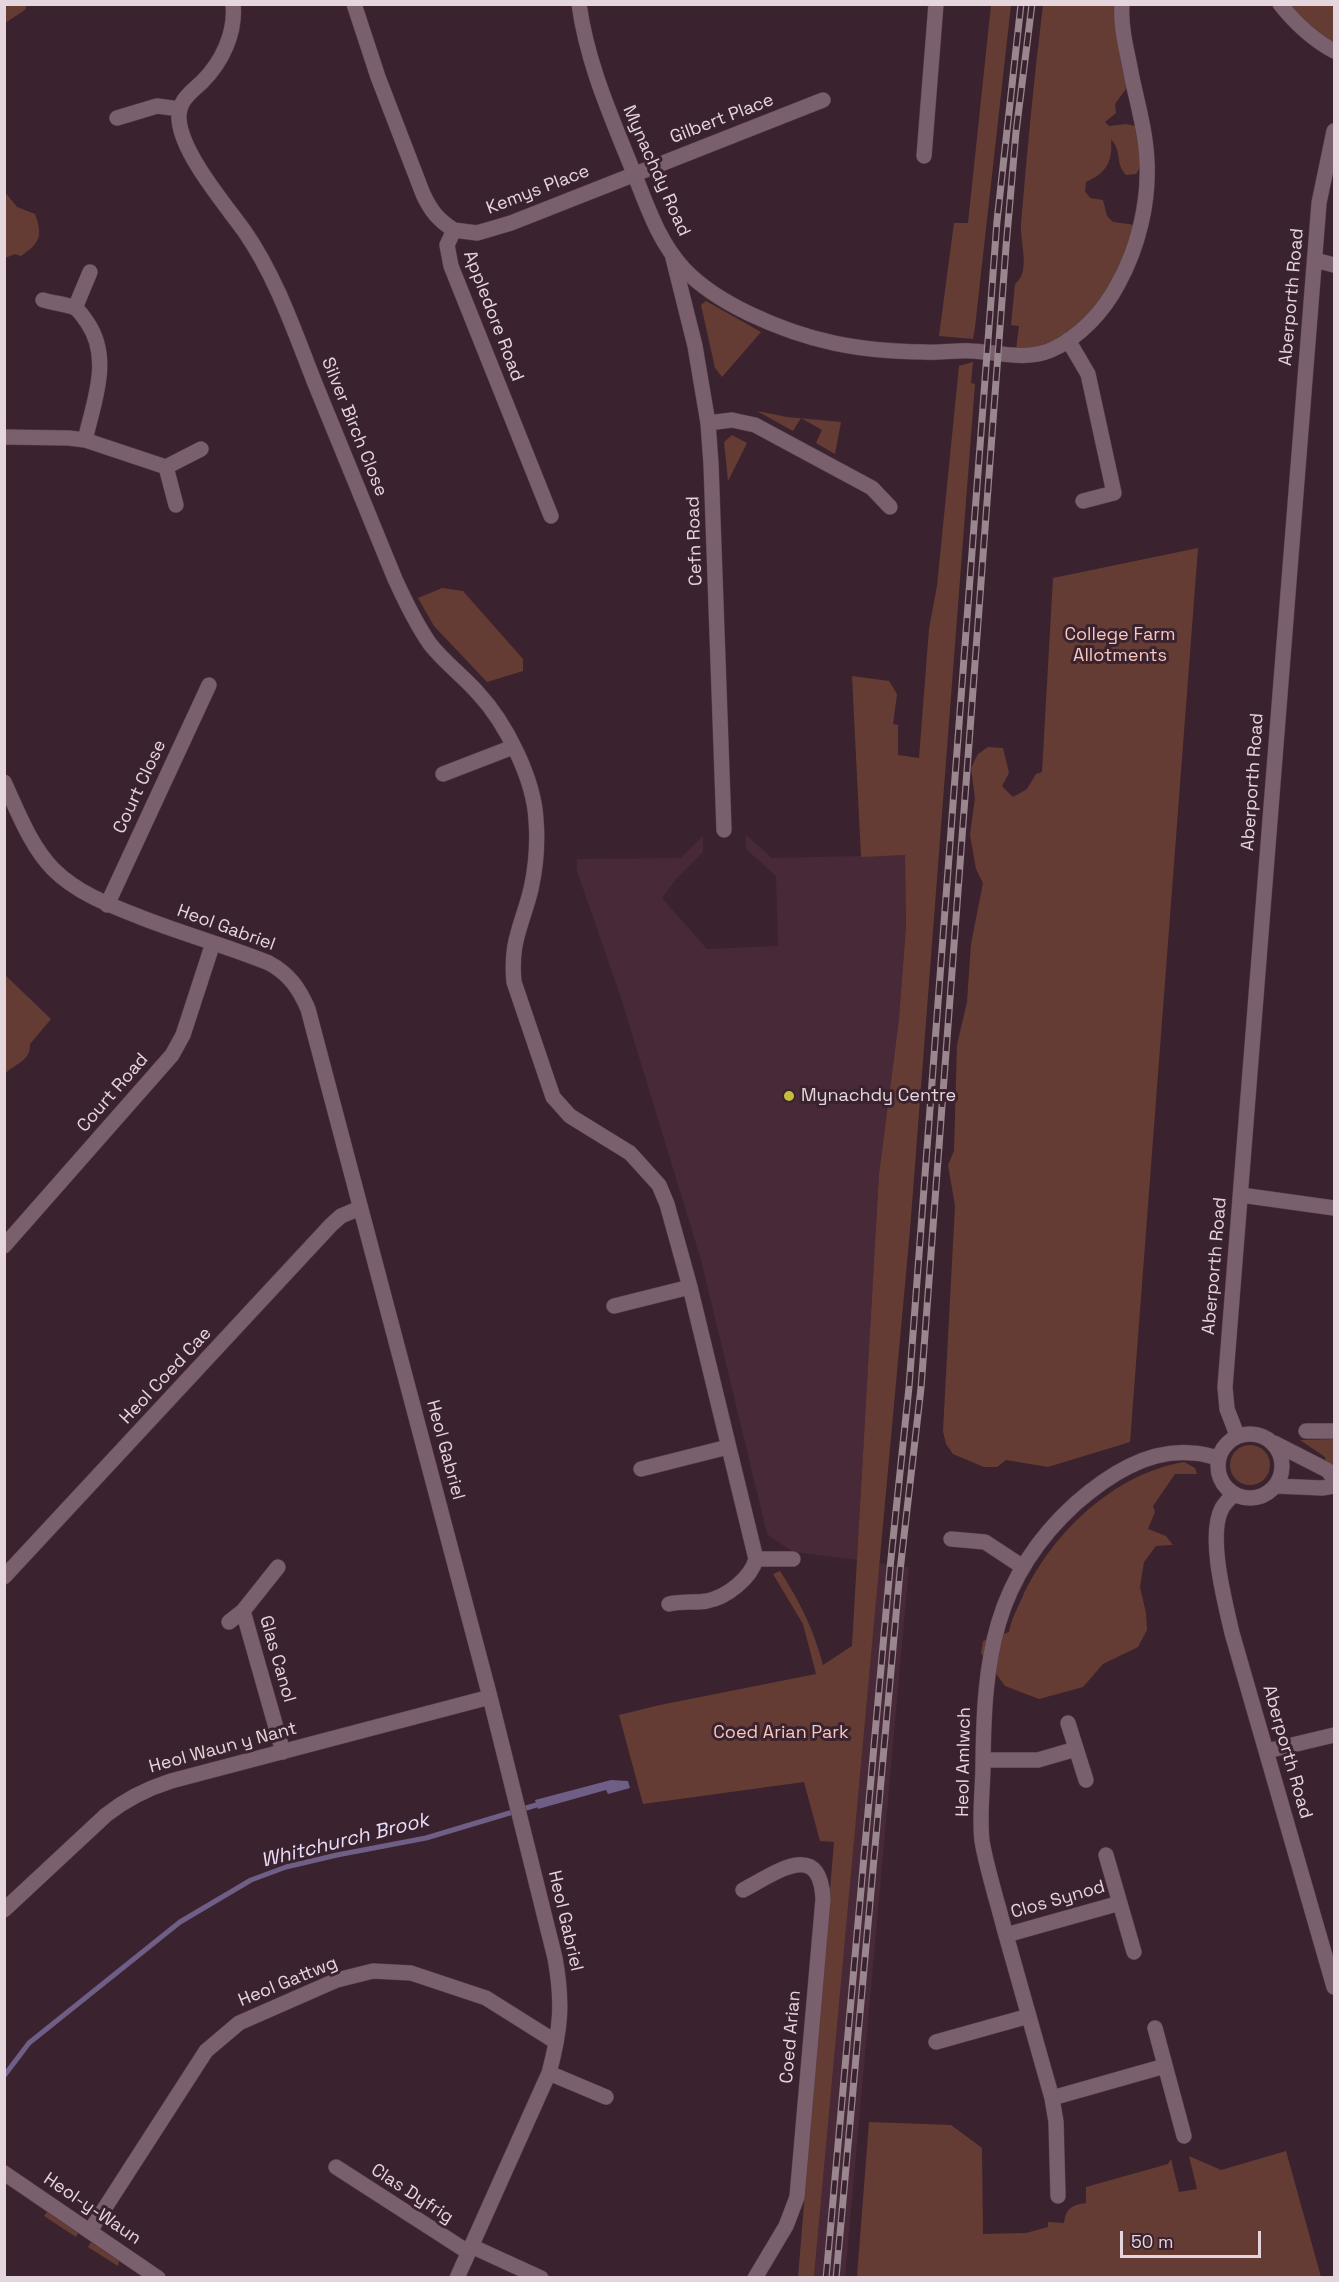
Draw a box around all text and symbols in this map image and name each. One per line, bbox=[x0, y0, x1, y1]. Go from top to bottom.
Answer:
street label: Gilbert Place bbox=[667, 89, 777, 149]
street label: Mynachdy Road bbox=[617, 102, 695, 240]
street label: Kemys Place bbox=[483, 160, 593, 220]
street label: Aberporth Road bbox=[1275, 227, 1309, 367]
street label: Appledore Road bbox=[458, 248, 528, 384]
street label: Silver Birch Close bbox=[316, 354, 392, 500]
street label: Cefn Road bbox=[683, 496, 707, 586]
park label: College Farm Allotments bbox=[1064, 624, 1176, 666]
street label: Aberporth Road bbox=[1237, 712, 1269, 852]
street label: Court Close bbox=[109, 737, 171, 837]
street label: Heol Gabriel bbox=[174, 900, 278, 956]
street label: Court Road bbox=[73, 1049, 153, 1137]
place label: Mynachdy Centre bbox=[801, 1085, 956, 1107]
marker: Mynachdy Centre bbox=[782, 1089, 796, 1103]
street label: Aberporth Road bbox=[1198, 1196, 1232, 1336]
street label: Heol Coed Cae bbox=[116, 1323, 216, 1429]
street label: Heol Gabriel bbox=[421, 1398, 469, 1502]
street label: Glas Canol bbox=[254, 1613, 300, 1705]
street label: Aberporth Road bbox=[1258, 1683, 1316, 1821]
street label: Heol Amlwch bbox=[952, 1707, 976, 1817]
street label: Heol Waun y Nant bbox=[147, 1718, 299, 1778]
park label: Coed Arian Park bbox=[713, 1722, 849, 1744]
water label: Whitchurch Brook bbox=[259, 1809, 431, 1873]
street label: Heol Gabriel bbox=[543, 1869, 587, 1973]
street label: Clos Synod bbox=[1008, 1876, 1108, 1924]
street label: Heol Gattwg bbox=[235, 1952, 341, 2012]
street label: Coed Arian bbox=[776, 1989, 806, 2085]
street label: Clas Dyfrig bbox=[367, 2159, 457, 2229]
street label: Heol-y-Waun bbox=[39, 2169, 145, 2249]
scale bar bbox=[1123, 2219, 1264, 2257]
text: 50 m bbox=[1131, 2230, 1173, 2253]

